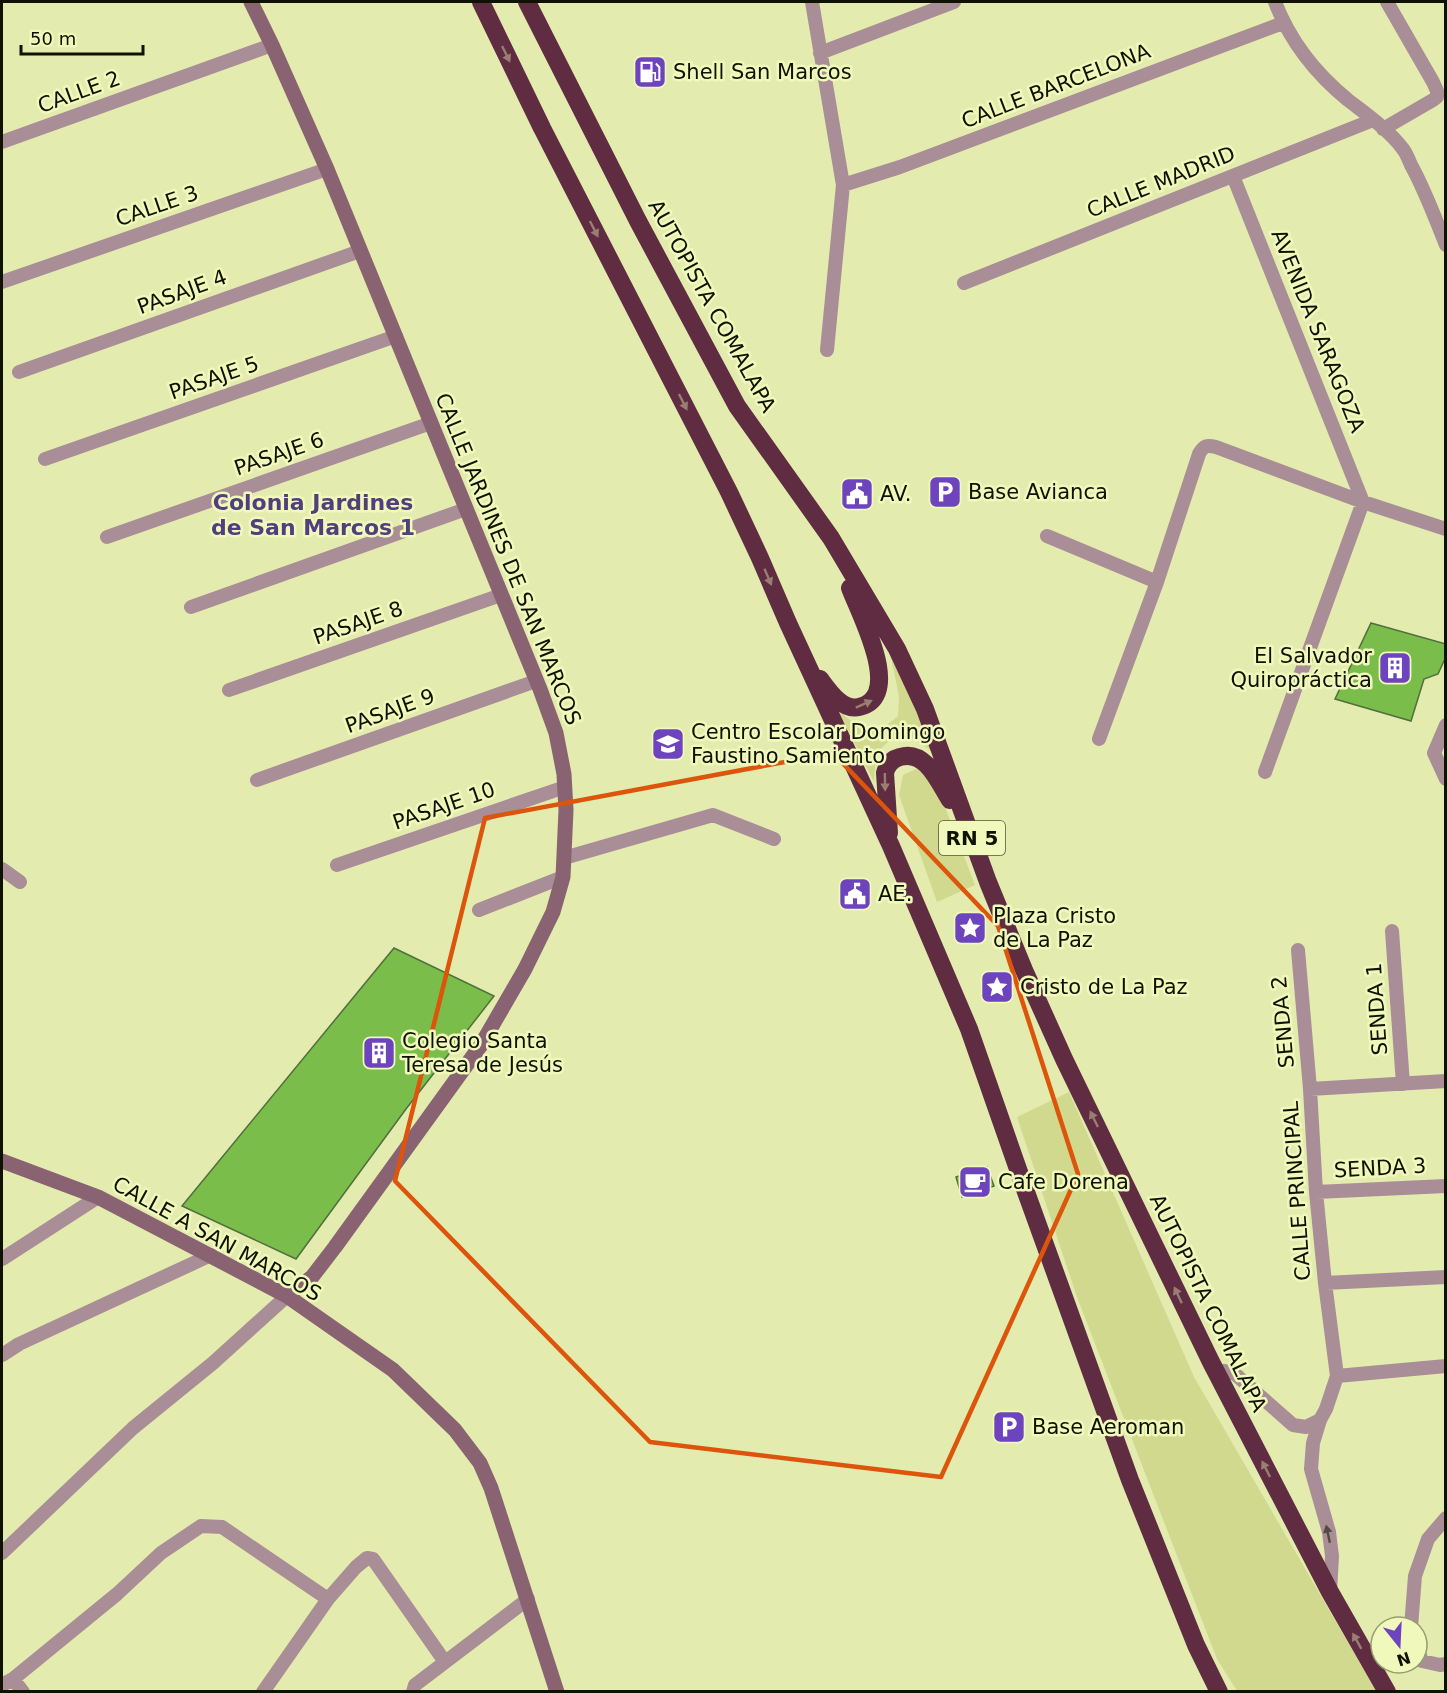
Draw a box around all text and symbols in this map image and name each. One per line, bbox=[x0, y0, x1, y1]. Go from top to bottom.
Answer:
scale bar bbox=[21, 18, 142, 56]
text: 50 m bbox=[30, 28, 76, 49]
street label: CALLE BARCELONA bbox=[958, 39, 1154, 133]
one-way arrow bbox=[502, 46, 511, 63]
fuel station icon: Shell San Marcos bbox=[632, 54, 668, 90]
place label: Shell San Marcos bbox=[673, 60, 852, 84]
street label: CALLE 2 bbox=[35, 66, 123, 118]
street label: CALLE MADRID bbox=[1083, 141, 1239, 223]
street label: CALLE 3 bbox=[113, 181, 201, 231]
street label: AUTOPISTA COMALAPA bbox=[643, 195, 781, 417]
one-way arrow bbox=[589, 220, 598, 237]
street label: AVENIDA SARAGOZA bbox=[1266, 226, 1370, 437]
street label: PASAJE 4 bbox=[134, 265, 230, 319]
street label: PASAJE 5 bbox=[166, 351, 262, 405]
street label: CALLE JARDINES DE SAN MARCOS bbox=[430, 390, 586, 728]
one-way arrow bbox=[677, 393, 687, 411]
street label: PASAJE 6 bbox=[231, 427, 327, 481]
parking icon: Base Avianca bbox=[927, 474, 963, 510]
public building icon: AV. bbox=[839, 476, 875, 512]
place label: Base Avianca bbox=[968, 480, 1108, 504]
place label: AV. bbox=[880, 482, 911, 506]
district label: Colonia Jardines de San Marcos 1 bbox=[211, 490, 415, 540]
one-way arrow bbox=[764, 568, 773, 586]
street label: PASAJE 8 bbox=[310, 596, 406, 650]
place label: El Salvador Quiropráctica bbox=[1230, 644, 1372, 692]
building icon: El Salvador Quiropráctica bbox=[1377, 650, 1413, 686]
street label: PASAJE 9 bbox=[342, 684, 438, 738]
one-way arrow bbox=[855, 699, 873, 709]
place label: Centro Escolar Domingo Faustino Samiento bbox=[691, 720, 945, 768]
school or university icon: Centro Escolar Domingo Faustino Samiento bbox=[650, 726, 686, 762]
one-way arrow bbox=[881, 773, 890, 792]
street label: PASAJE 10 bbox=[390, 777, 498, 835]
road number: RN 5 bbox=[939, 821, 1005, 855]
public building icon: AE. bbox=[837, 876, 873, 912]
place label: AE. bbox=[878, 882, 912, 906]
place label: Plaza Cristo de La Paz bbox=[993, 904, 1116, 952]
place icon: Plaza Cristo de La Paz bbox=[952, 910, 988, 946]
street label: SENDA 1 bbox=[1362, 962, 1392, 1056]
place icon: Cristo de La Paz bbox=[979, 969, 1015, 1005]
place label: Cristo de La Paz bbox=[1020, 975, 1188, 999]
street label: SENDA 2 bbox=[1267, 975, 1299, 1069]
place label: Colegio Santa Teresa de Jesús bbox=[401, 1029, 563, 1077]
building icon: Colegio Santa Teresa de Jesús bbox=[361, 1035, 397, 1071]
street label: CALLE PRINCIPAL bbox=[1279, 1100, 1315, 1282]
one-way arrow bbox=[1089, 1111, 1099, 1128]
street label: SENDA 3 bbox=[1333, 1154, 1427, 1182]
cafe icon: Cafe Dorena bbox=[957, 1164, 993, 1200]
place label: Cafe Dorena bbox=[998, 1170, 1129, 1194]
street label: CALLE A SAN MARCOS bbox=[109, 1172, 325, 1306]
street label: AUTOPISTA COMALAPA bbox=[1145, 1190, 1272, 1416]
one-way arrow bbox=[1174, 1286, 1183, 1303]
parking icon: Base Aeroman bbox=[991, 1409, 1027, 1445]
place label: Base Aeroman bbox=[1032, 1415, 1184, 1439]
one-way arrow bbox=[1261, 1460, 1271, 1477]
one-way arrow bbox=[1323, 1525, 1333, 1543]
north arrow bbox=[1369, 1615, 1429, 1675]
one-way arrow bbox=[1352, 1633, 1362, 1650]
text: N bbox=[1394, 1648, 1413, 1670]

